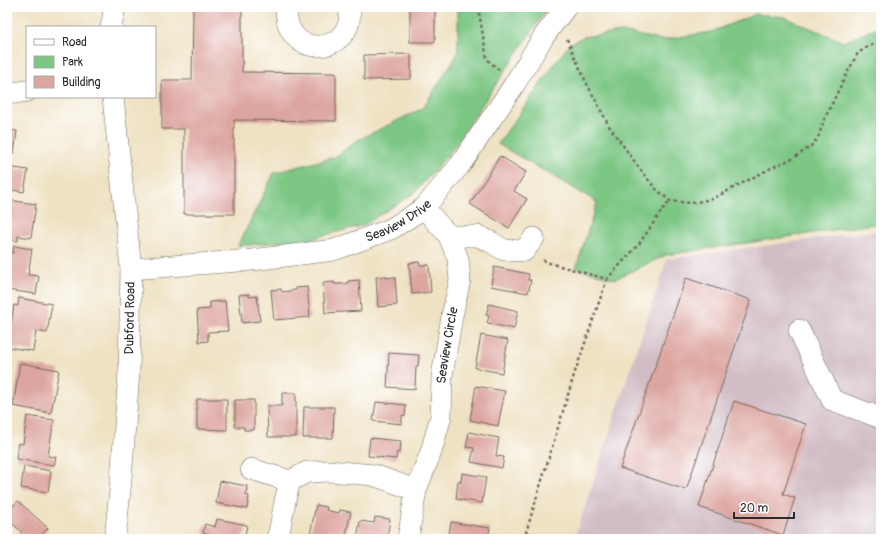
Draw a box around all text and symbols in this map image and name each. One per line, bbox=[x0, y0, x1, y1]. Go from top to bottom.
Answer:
legend bbox=[26, 26, 156, 98]
text: Road bbox=[62, 35, 87, 50]
text: Park bbox=[62, 55, 83, 70]
text: Building bbox=[62, 75, 101, 90]
street label: Seaview Drive bbox=[363, 196, 436, 246]
street label: Dubford Road bbox=[121, 281, 139, 355]
street label: Seaview Circle bbox=[434, 305, 462, 384]
scale bar bbox=[734, 494, 794, 520]
text: 20 m bbox=[740, 501, 769, 516]

